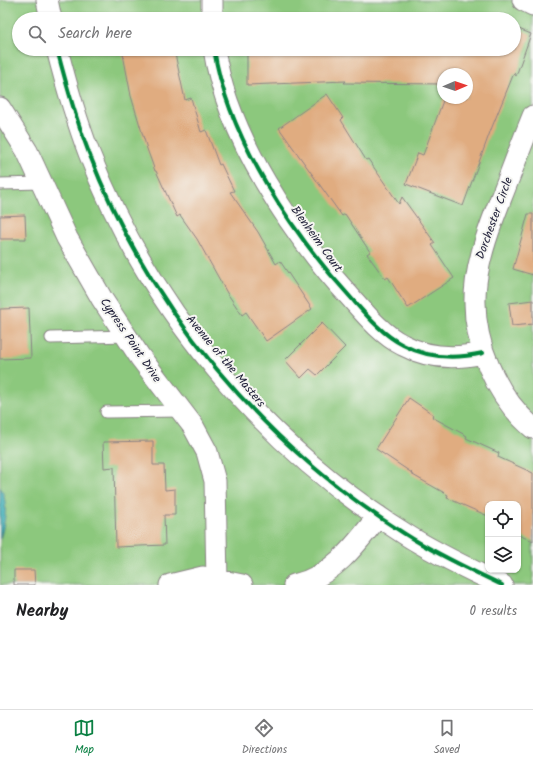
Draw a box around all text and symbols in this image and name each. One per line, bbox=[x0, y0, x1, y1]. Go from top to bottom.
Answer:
search box bbox=[12, 12, 521, 56]
text: Search here bbox=[58, 22, 132, 46]
icon: search bbox=[26, 23, 48, 45]
north arrow bbox=[437, 68, 473, 104]
street label: Dorchester Circle bbox=[471, 174, 518, 262]
street label: Blenheim Court bbox=[286, 202, 348, 277]
street label: Cypress Point Drive bbox=[95, 294, 166, 387]
street label: Avenue of the Masters bbox=[181, 311, 270, 412]
map controls bbox=[485, 501, 521, 573]
button: locate bbox=[485, 501, 521, 537]
button: layers bbox=[485, 537, 521, 573]
text: Nearby bbox=[16, 598, 68, 625]
text: 0 results bbox=[470, 601, 517, 622]
tab: Map bbox=[73, 717, 95, 759]
tab: Directions bbox=[242, 717, 287, 759]
tab: Saved bbox=[434, 717, 460, 759]

